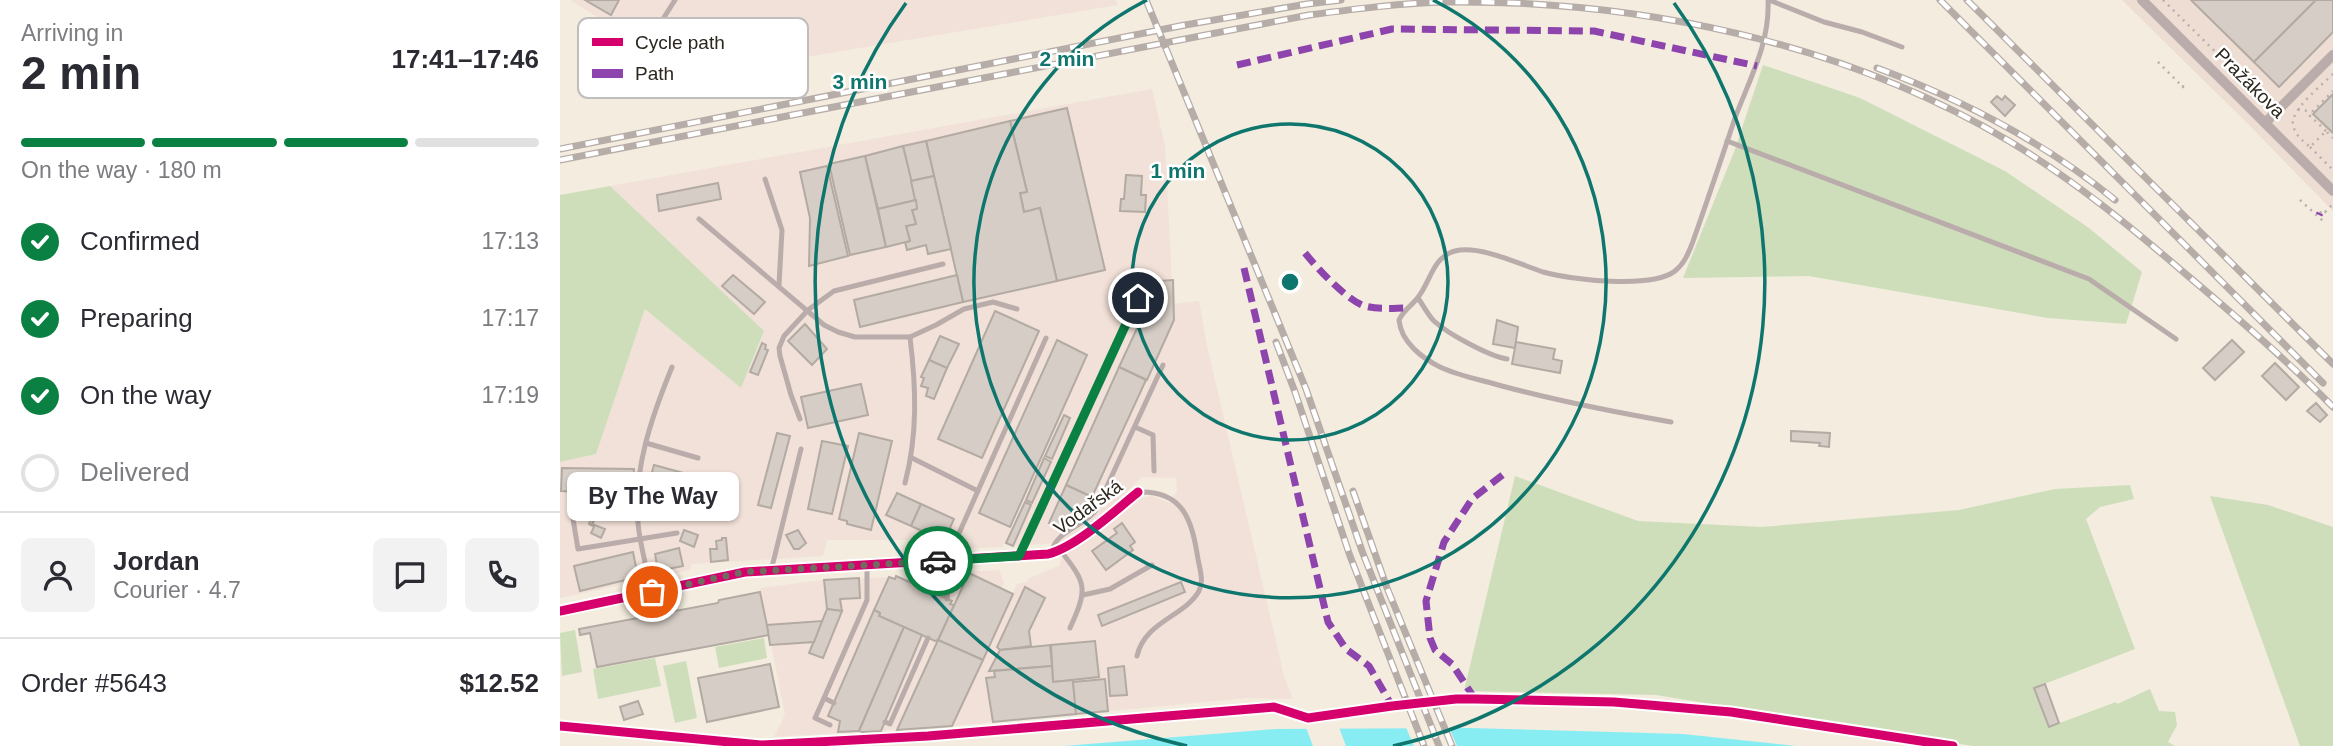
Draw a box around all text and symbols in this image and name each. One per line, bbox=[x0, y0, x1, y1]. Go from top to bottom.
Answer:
legend bbox=[578, 18, 808, 98]
text: Arriving in bbox=[21, 20, 123, 46]
text: Cycle path bbox=[635, 32, 725, 53]
text: 17:41–17:46 bbox=[392, 44, 539, 74]
street label: Pražákova bbox=[2211, 44, 2289, 122]
text: 2 min bbox=[21, 47, 141, 99]
text: 2 min bbox=[1040, 47, 1094, 70]
text: Path bbox=[635, 63, 674, 84]
text: 3 min bbox=[833, 70, 887, 93]
text: On the way · 180 m bbox=[21, 157, 222, 183]
text: 1 min bbox=[1151, 159, 1205, 182]
icon: check bbox=[21, 223, 59, 261]
text: Confirmed bbox=[80, 226, 200, 256]
text: 17:13 bbox=[481, 228, 539, 254]
pin bbox=[1108, 268, 1168, 328]
centre of rings bbox=[1278, 270, 1302, 294]
icon: home bbox=[1119, 279, 1157, 317]
icon: check bbox=[21, 300, 59, 338]
text: Preparing bbox=[80, 303, 193, 333]
text: 17:17 bbox=[481, 305, 539, 331]
icon: check bbox=[21, 377, 59, 415]
text: On the way bbox=[80, 380, 212, 410]
text: 17:19 bbox=[481, 382, 539, 408]
text: Delivered bbox=[80, 457, 190, 487]
callout: By The Way bbox=[566, 473, 738, 522]
street label: Vodařská bbox=[1050, 475, 1127, 539]
text: By The Way bbox=[588, 483, 718, 509]
courier bbox=[903, 526, 973, 596]
button: person bbox=[21, 538, 95, 612]
button: chat bbox=[373, 538, 447, 612]
button: phone bbox=[465, 538, 539, 612]
icon: car bbox=[919, 542, 957, 580]
text: Jordan bbox=[113, 546, 200, 576]
pin bbox=[622, 562, 682, 622]
icon: bag bbox=[633, 573, 671, 611]
text: Courier · 4.7 bbox=[113, 577, 241, 603]
text: Order #5643 bbox=[21, 668, 167, 698]
text: $12.52 bbox=[459, 668, 539, 698]

